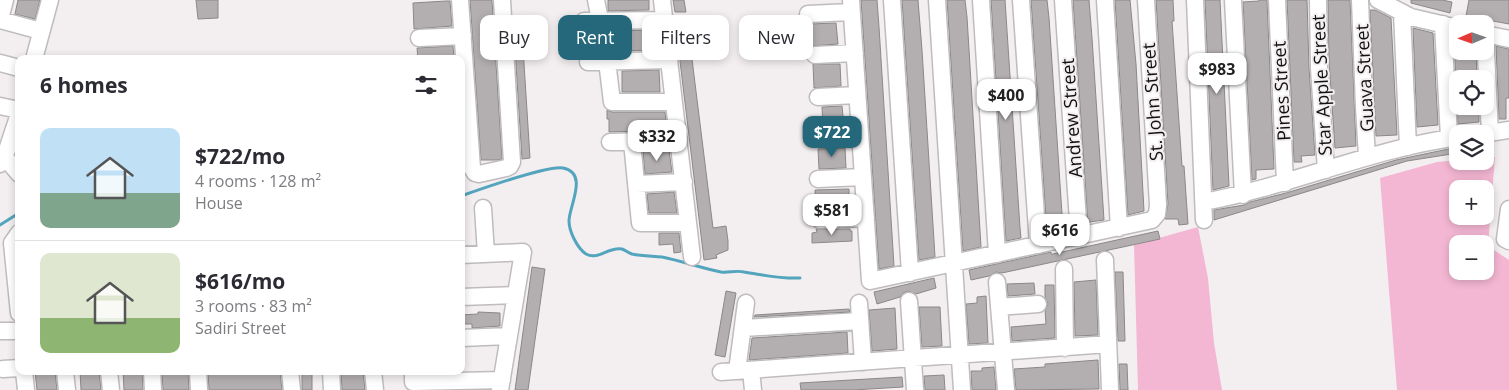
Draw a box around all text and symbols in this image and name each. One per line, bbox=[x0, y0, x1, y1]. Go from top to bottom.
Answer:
street label: Star Apple Street bbox=[1305, 14, 1337, 156]
chip: Buy bbox=[480, 15, 548, 60]
chip: Rent bbox=[558, 15, 632, 60]
chip: Filters bbox=[642, 15, 729, 60]
chip: New bbox=[739, 15, 813, 60]
north arrow bbox=[1449, 15, 1494, 60]
map controls bbox=[1449, 15, 1494, 280]
street label: Guava Street bbox=[1349, 23, 1379, 133]
street label: Pines Street bbox=[1266, 40, 1296, 142]
street label: St. John Street bbox=[1136, 42, 1168, 162]
pin: $983 bbox=[1187, 52, 1247, 95]
street label: Andrew Street bbox=[1055, 57, 1087, 179]
text: $983 bbox=[1199, 58, 1235, 80]
button: locate bbox=[1449, 70, 1494, 115]
text: 6 homes bbox=[40, 71, 128, 99]
icon: filters bbox=[412, 71, 440, 99]
pin: $400 bbox=[976, 78, 1036, 121]
text: $400 bbox=[988, 84, 1024, 106]
pin: $722 bbox=[802, 116, 862, 158]
pin: $332 bbox=[627, 120, 687, 162]
text: $722 bbox=[814, 121, 850, 143]
text: $332 bbox=[639, 125, 675, 147]
button: layers bbox=[1449, 125, 1494, 170]
text: $722/mo bbox=[195, 142, 285, 170]
icon: home bbox=[80, 148, 140, 208]
text: 4 rooms · 128 m² bbox=[195, 170, 321, 192]
button: + bbox=[1449, 180, 1494, 225]
text: House bbox=[195, 192, 243, 214]
pin: $581 bbox=[802, 194, 862, 236]
text: $581 bbox=[814, 199, 850, 221]
pin: $616 bbox=[1030, 214, 1090, 256]
text: $616 bbox=[1042, 219, 1078, 241]
button: − bbox=[1449, 235, 1494, 280]
text: $616/mo bbox=[195, 267, 285, 295]
icon: home bbox=[80, 273, 140, 333]
text: 3 rooms · 83 m² bbox=[195, 295, 312, 317]
text: Sadiri Street bbox=[195, 317, 286, 339]

